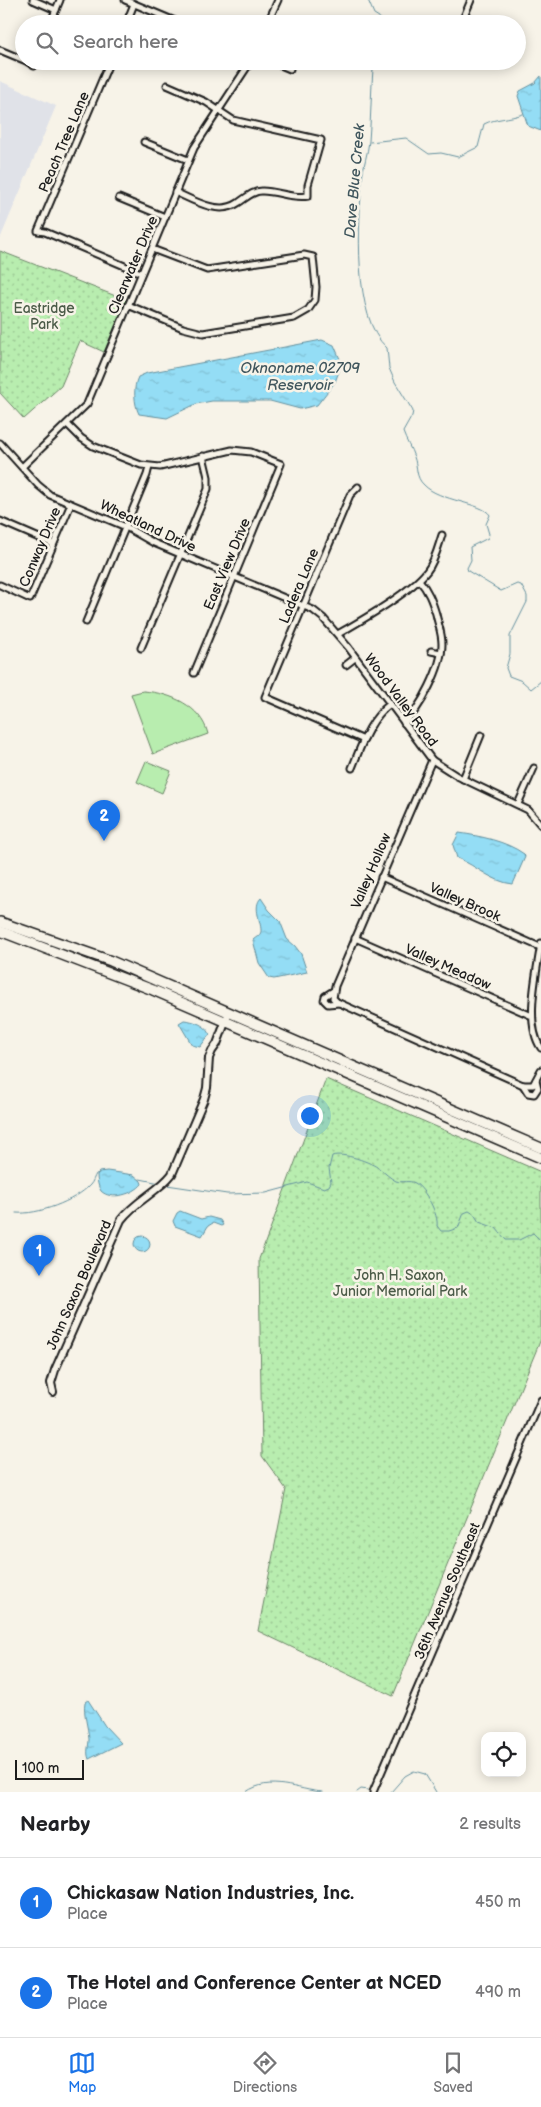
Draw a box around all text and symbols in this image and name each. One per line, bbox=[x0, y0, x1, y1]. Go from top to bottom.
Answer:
search box bbox=[15, 15, 526, 70]
icon: search bbox=[33, 29, 61, 57]
text: Search here bbox=[73, 31, 178, 54]
street label: Peach Tree Lane bbox=[35, 89, 93, 195]
water label: Dave Blue Creek bbox=[341, 122, 370, 239]
street label: Clearwater Drive bbox=[105, 213, 161, 317]
park label: Eastridge Park bbox=[13, 300, 75, 333]
water label: Oknoname 02709 Reservoir bbox=[240, 359, 360, 395]
street label: Wheatland Drive bbox=[97, 496, 199, 556]
street label: Conway Drive bbox=[16, 505, 64, 589]
street label: East View Drive bbox=[200, 516, 254, 612]
street label: Ladera Lane bbox=[276, 546, 322, 626]
street label: Wood Valley Road bbox=[360, 650, 442, 750]
pin: 2 bbox=[88, 800, 120, 841]
street label: Valley Hollow bbox=[347, 830, 395, 911]
street label: Valley Brook bbox=[427, 879, 503, 925]
street label: Valley Meadow bbox=[402, 940, 494, 994]
your location bbox=[297, 1103, 323, 1129]
street label: John Saxon Boulevard bbox=[43, 1218, 115, 1352]
pin: 1 bbox=[23, 1235, 55, 1276]
park label: John H. Saxon, Junior Memorial Park bbox=[333, 1267, 467, 1300]
street label: 36th Avenue Southeast bbox=[410, 1519, 484, 1662]
map controls bbox=[481, 1732, 526, 1777]
button: locate bbox=[481, 1732, 526, 1777]
scale bar bbox=[15, 1757, 84, 1780]
text: 100 m bbox=[22, 1760, 59, 1777]
text: Nearby bbox=[20, 1812, 90, 1837]
text: 2 results bbox=[459, 1815, 521, 1834]
text: Chickasaw Nation Industries, Inc. bbox=[67, 1882, 354, 1905]
text: 1 bbox=[33, 1893, 39, 1912]
text: 450 m bbox=[475, 1893, 521, 1912]
text: Place bbox=[67, 1905, 108, 1924]
text: The Hotel and Conference Center at NCED bbox=[67, 1972, 442, 1995]
text: 2 bbox=[31, 1983, 41, 2002]
text: 490 m bbox=[475, 1983, 521, 2002]
text: Place bbox=[67, 1995, 108, 2014]
tab: Map bbox=[68, 2049, 96, 2096]
tab: Directions bbox=[233, 2049, 297, 2096]
tab: Saved bbox=[433, 2049, 473, 2096]

